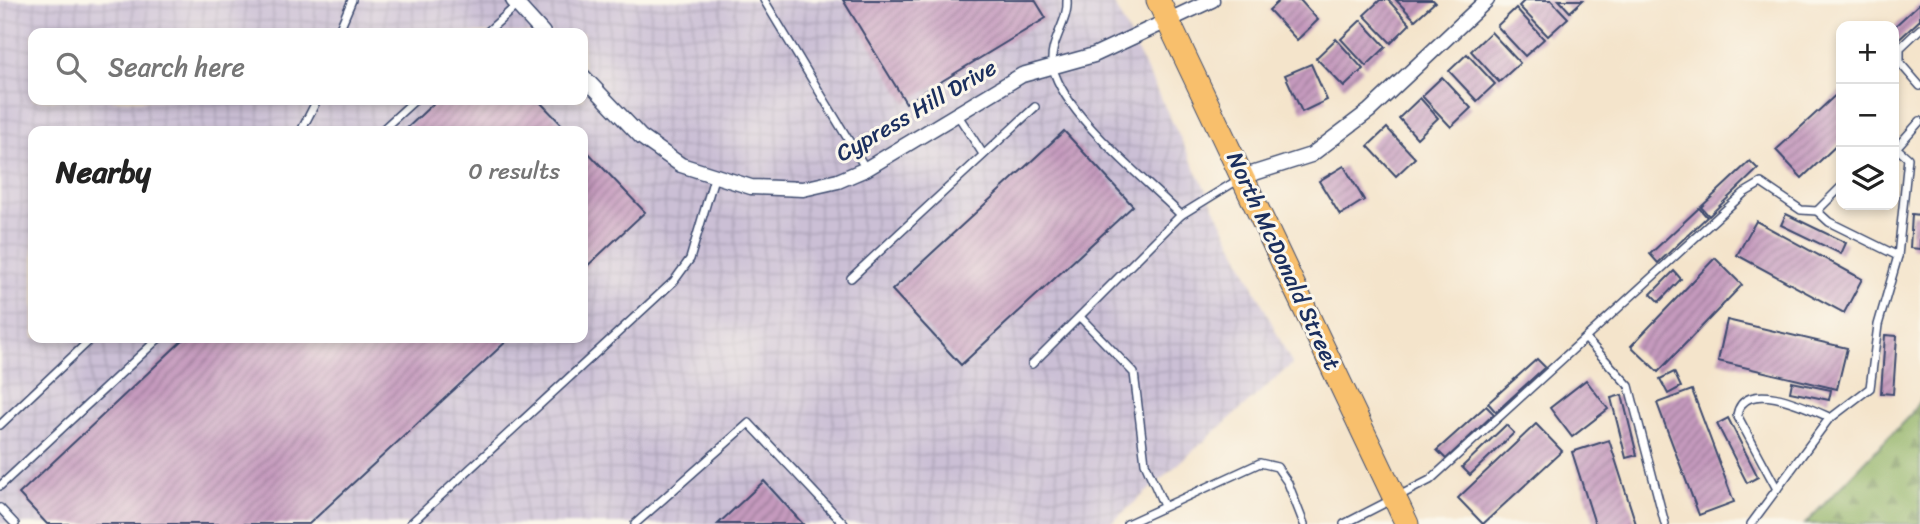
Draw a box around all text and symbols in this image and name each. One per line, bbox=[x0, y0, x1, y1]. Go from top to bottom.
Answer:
map controls bbox=[1836, 21, 1899, 210]
button: + bbox=[1836, 21, 1899, 84]
search box bbox=[28, 28, 588, 105]
text: Search here bbox=[108, 44, 245, 90]
street label: Cypress Hill Drive bbox=[828, 47, 1005, 173]
icon: search bbox=[52, 48, 90, 86]
button: − bbox=[1836, 84, 1899, 147]
text: Nearby bbox=[56, 145, 151, 199]
street label: North McDonald Street bbox=[1215, 145, 1352, 378]
button: layers bbox=[1836, 147, 1899, 210]
text: 0 results bbox=[468, 151, 560, 192]

